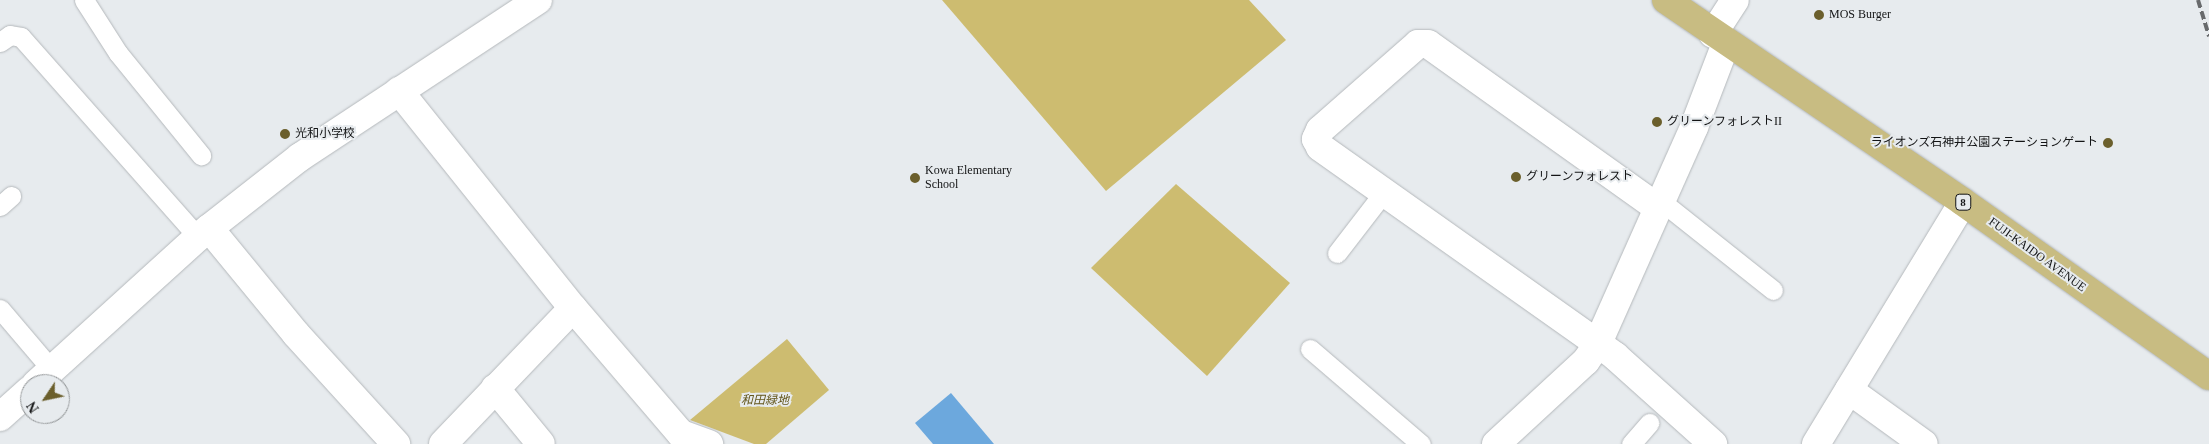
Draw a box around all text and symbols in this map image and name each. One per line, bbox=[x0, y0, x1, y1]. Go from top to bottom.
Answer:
place label: MOS Burger bbox=[1829, 8, 1891, 22]
marker: MOS Burger bbox=[1813, 9, 1825, 21]
place label: グリーンフォレストII bbox=[1667, 115, 1783, 129]
marker: グリーンフォレストII bbox=[1651, 116, 1663, 128]
place label: 光和小学校 bbox=[295, 127, 355, 141]
marker: 光和小学校 bbox=[279, 128, 291, 140]
place label: ライオンズ石神井公園ステーションゲート bbox=[1870, 136, 2098, 150]
marker: ライオンズ石神井公園ステーションゲート bbox=[2102, 137, 2114, 149]
place label: Kowa Elementary School bbox=[925, 164, 1012, 192]
place label: グリーンフォレスト bbox=[1526, 170, 1634, 184]
marker: グリーンフォレスト bbox=[1510, 171, 1522, 183]
marker: Kowa Elementary School bbox=[909, 172, 921, 184]
road number: 8 bbox=[1954, 193, 1972, 210]
street label: FUJI-KAIDO AVENUE bbox=[1985, 215, 2089, 295]
north arrow bbox=[20, 374, 70, 424]
park label: 和田緑地 bbox=[741, 394, 789, 408]
text: N bbox=[24, 399, 42, 415]

